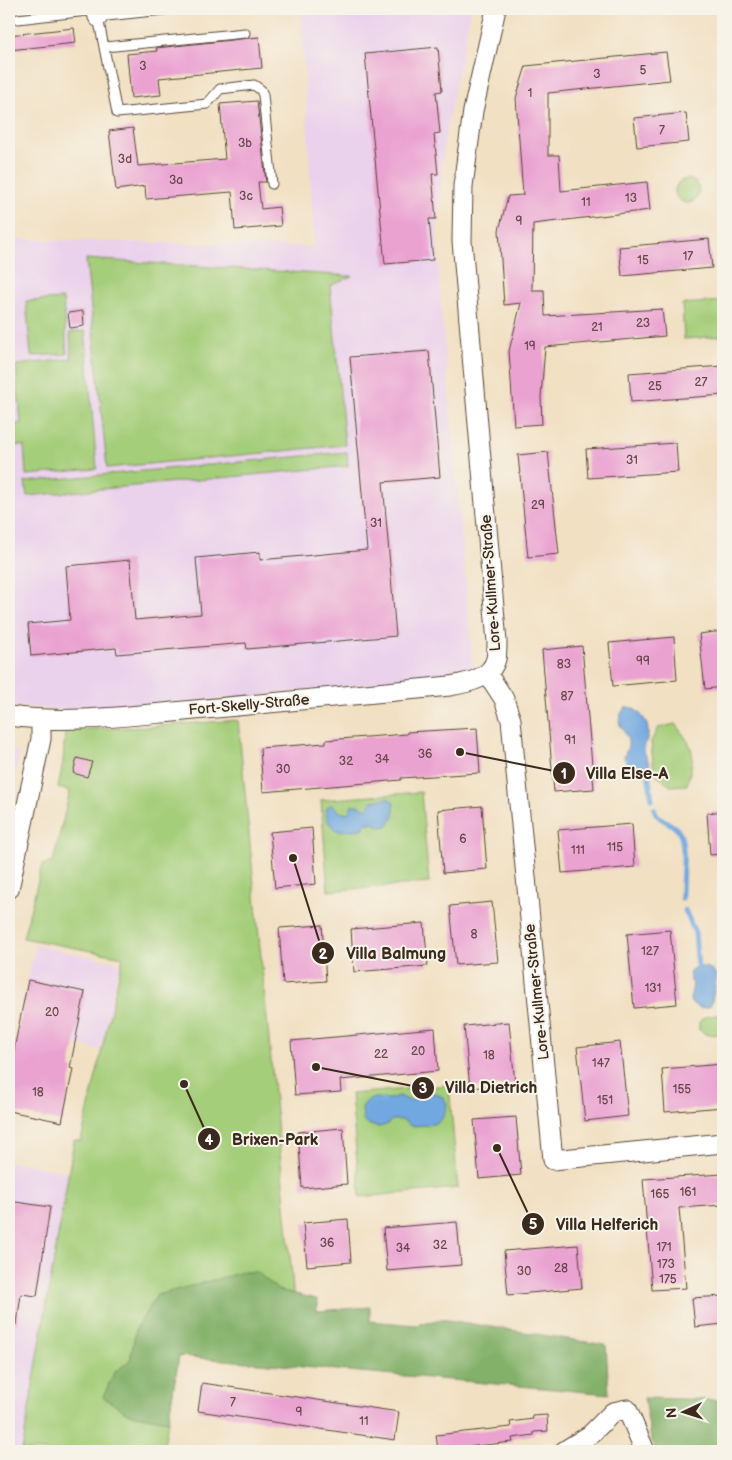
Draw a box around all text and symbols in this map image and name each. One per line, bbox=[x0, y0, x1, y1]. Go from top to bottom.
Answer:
house number: 3 bbox=[139, 59, 147, 74]
house number: 5 bbox=[640, 63, 647, 78]
house number: 3 bbox=[593, 67, 601, 82]
house number: 1 bbox=[528, 86, 532, 101]
house number: 7 bbox=[659, 123, 665, 138]
house number: 3b bbox=[238, 136, 252, 151]
house number: 3d bbox=[118, 152, 132, 167]
house number: 3a bbox=[169, 173, 183, 188]
house number: 3c bbox=[239, 189, 253, 204]
house number: 13 bbox=[625, 191, 637, 206]
house number: 11 bbox=[581, 195, 591, 210]
house number: 9 bbox=[516, 214, 523, 229]
house number: 17 bbox=[683, 249, 693, 264]
house number: 15 bbox=[637, 253, 649, 268]
house number: 23 bbox=[636, 316, 650, 331]
house number: 21 bbox=[591, 320, 603, 335]
house number: 19 bbox=[524, 339, 536, 354]
house number: 27 bbox=[695, 375, 708, 390]
house number: 25 bbox=[648, 379, 662, 394]
house number: 31 bbox=[626, 453, 638, 468]
house number: 29 bbox=[531, 498, 545, 513]
street label: Lore-Kullmer-Straße bbox=[477, 514, 505, 652]
house number: 31 bbox=[370, 516, 382, 531]
house number: 99 bbox=[636, 654, 650, 669]
house number: 83 bbox=[557, 657, 571, 672]
house number: 87 bbox=[561, 689, 574, 704]
street label: Fort-Skelly-Straße bbox=[188, 690, 310, 720]
house number: 91 bbox=[564, 733, 576, 748]
house number: 36 bbox=[418, 747, 432, 762]
house number: 34 bbox=[375, 752, 390, 767]
house number: 32 bbox=[339, 754, 353, 769]
callout: Villa Else-A bbox=[551, 758, 679, 789]
house number: 30 bbox=[276, 762, 290, 777]
text: 1 bbox=[561, 765, 567, 784]
text: Villa Else-A bbox=[586, 765, 669, 784]
house number: 6 bbox=[459, 832, 467, 847]
house number: 115 bbox=[607, 840, 623, 855]
house number: 111 bbox=[571, 843, 585, 858]
street label: Lore-Kullmer-Straße bbox=[520, 923, 554, 1061]
house number: 8 bbox=[471, 927, 478, 942]
callout: Villa Balmung bbox=[311, 938, 456, 969]
house number: 127 bbox=[641, 944, 659, 959]
text: 2 bbox=[319, 945, 328, 964]
text: Villa Balmung bbox=[346, 945, 446, 964]
house number: 131 bbox=[645, 981, 661, 996]
house number: 20 bbox=[45, 1005, 59, 1020]
house number: 20 bbox=[411, 1044, 425, 1059]
house number: 22 bbox=[374, 1047, 388, 1062]
house number: 18 bbox=[483, 1048, 495, 1063]
house number: 147 bbox=[592, 1056, 610, 1071]
callout: Villa Dietrich bbox=[410, 1072, 548, 1103]
text: 3 bbox=[419, 1079, 428, 1098]
text: Villa Dietrich bbox=[445, 1079, 537, 1098]
house number: 155 bbox=[673, 1082, 691, 1097]
house number: 18 bbox=[32, 1085, 44, 1100]
house number: 151 bbox=[597, 1093, 613, 1108]
callout: Brixen-Park bbox=[197, 1124, 328, 1155]
text: 4 bbox=[205, 1131, 214, 1150]
text: Brixen-Park bbox=[232, 1131, 319, 1150]
house number: 161 bbox=[680, 1185, 696, 1200]
house number: 165 bbox=[651, 1187, 670, 1202]
callout: Villa Helferich bbox=[521, 1209, 669, 1240]
text: 5 bbox=[529, 1215, 538, 1234]
text: Villa Helferich bbox=[556, 1216, 658, 1235]
house number: 36 bbox=[320, 1236, 334, 1251]
house number: 32 bbox=[433, 1238, 447, 1253]
house number: 171 bbox=[656, 1240, 672, 1255]
house number: 34 bbox=[396, 1241, 411, 1256]
house number: 173 bbox=[657, 1257, 675, 1272]
house number: 28 bbox=[554, 1261, 568, 1276]
house number: 30 bbox=[517, 1264, 531, 1279]
house number: 175 bbox=[659, 1272, 677, 1287]
north arrow bbox=[660, 1388, 710, 1438]
house number: 7 bbox=[230, 1395, 236, 1410]
house number: 9 bbox=[296, 1405, 303, 1420]
text: N bbox=[663, 1407, 680, 1419]
house number: 11 bbox=[359, 1414, 369, 1429]

